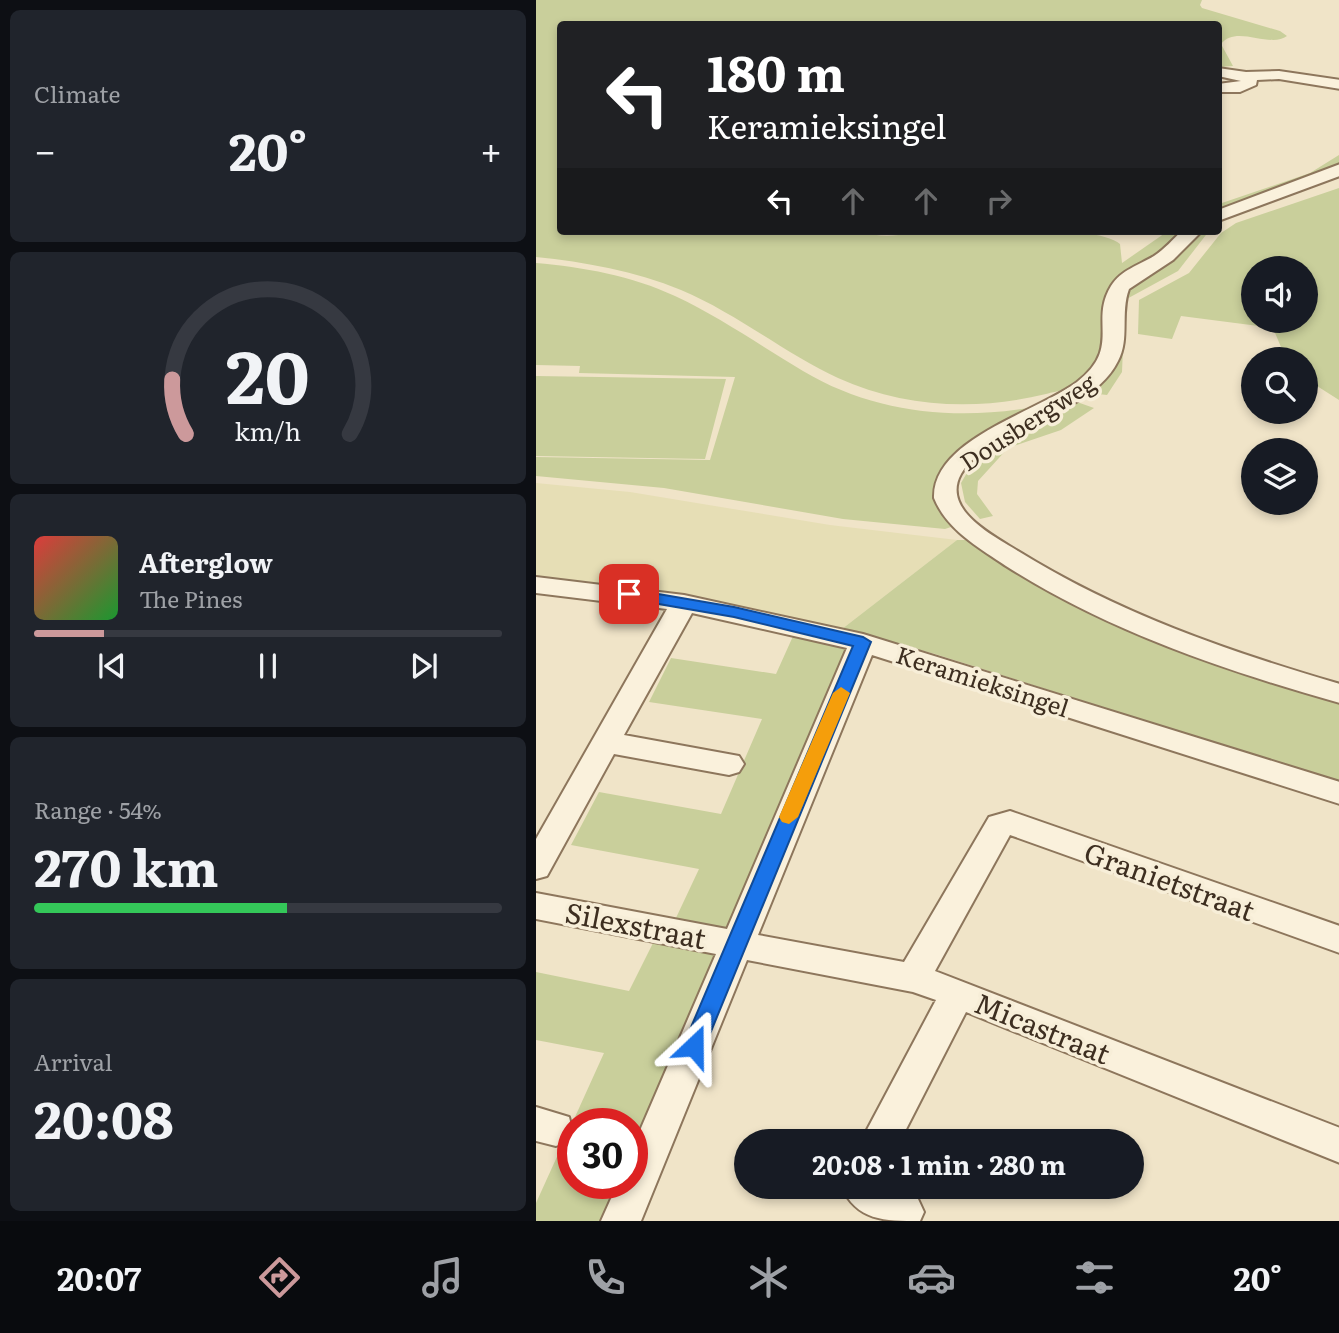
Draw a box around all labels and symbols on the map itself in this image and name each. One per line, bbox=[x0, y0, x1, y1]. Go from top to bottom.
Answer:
street label: Dousbergweg bbox=[952, 364, 1102, 478]
pin bbox=[599, 564, 659, 624]
street label: Keramieksingel bbox=[892, 636, 1074, 724]
street label: Granietstraat bbox=[1079, 830, 1262, 931]
street label: Silexstraat bbox=[562, 890, 711, 958]
street label: Micastraat bbox=[969, 981, 1118, 1073]
position arrow bbox=[657, 1009, 731, 1083]
speed limit sign: 30 bbox=[557, 1108, 648, 1199]

